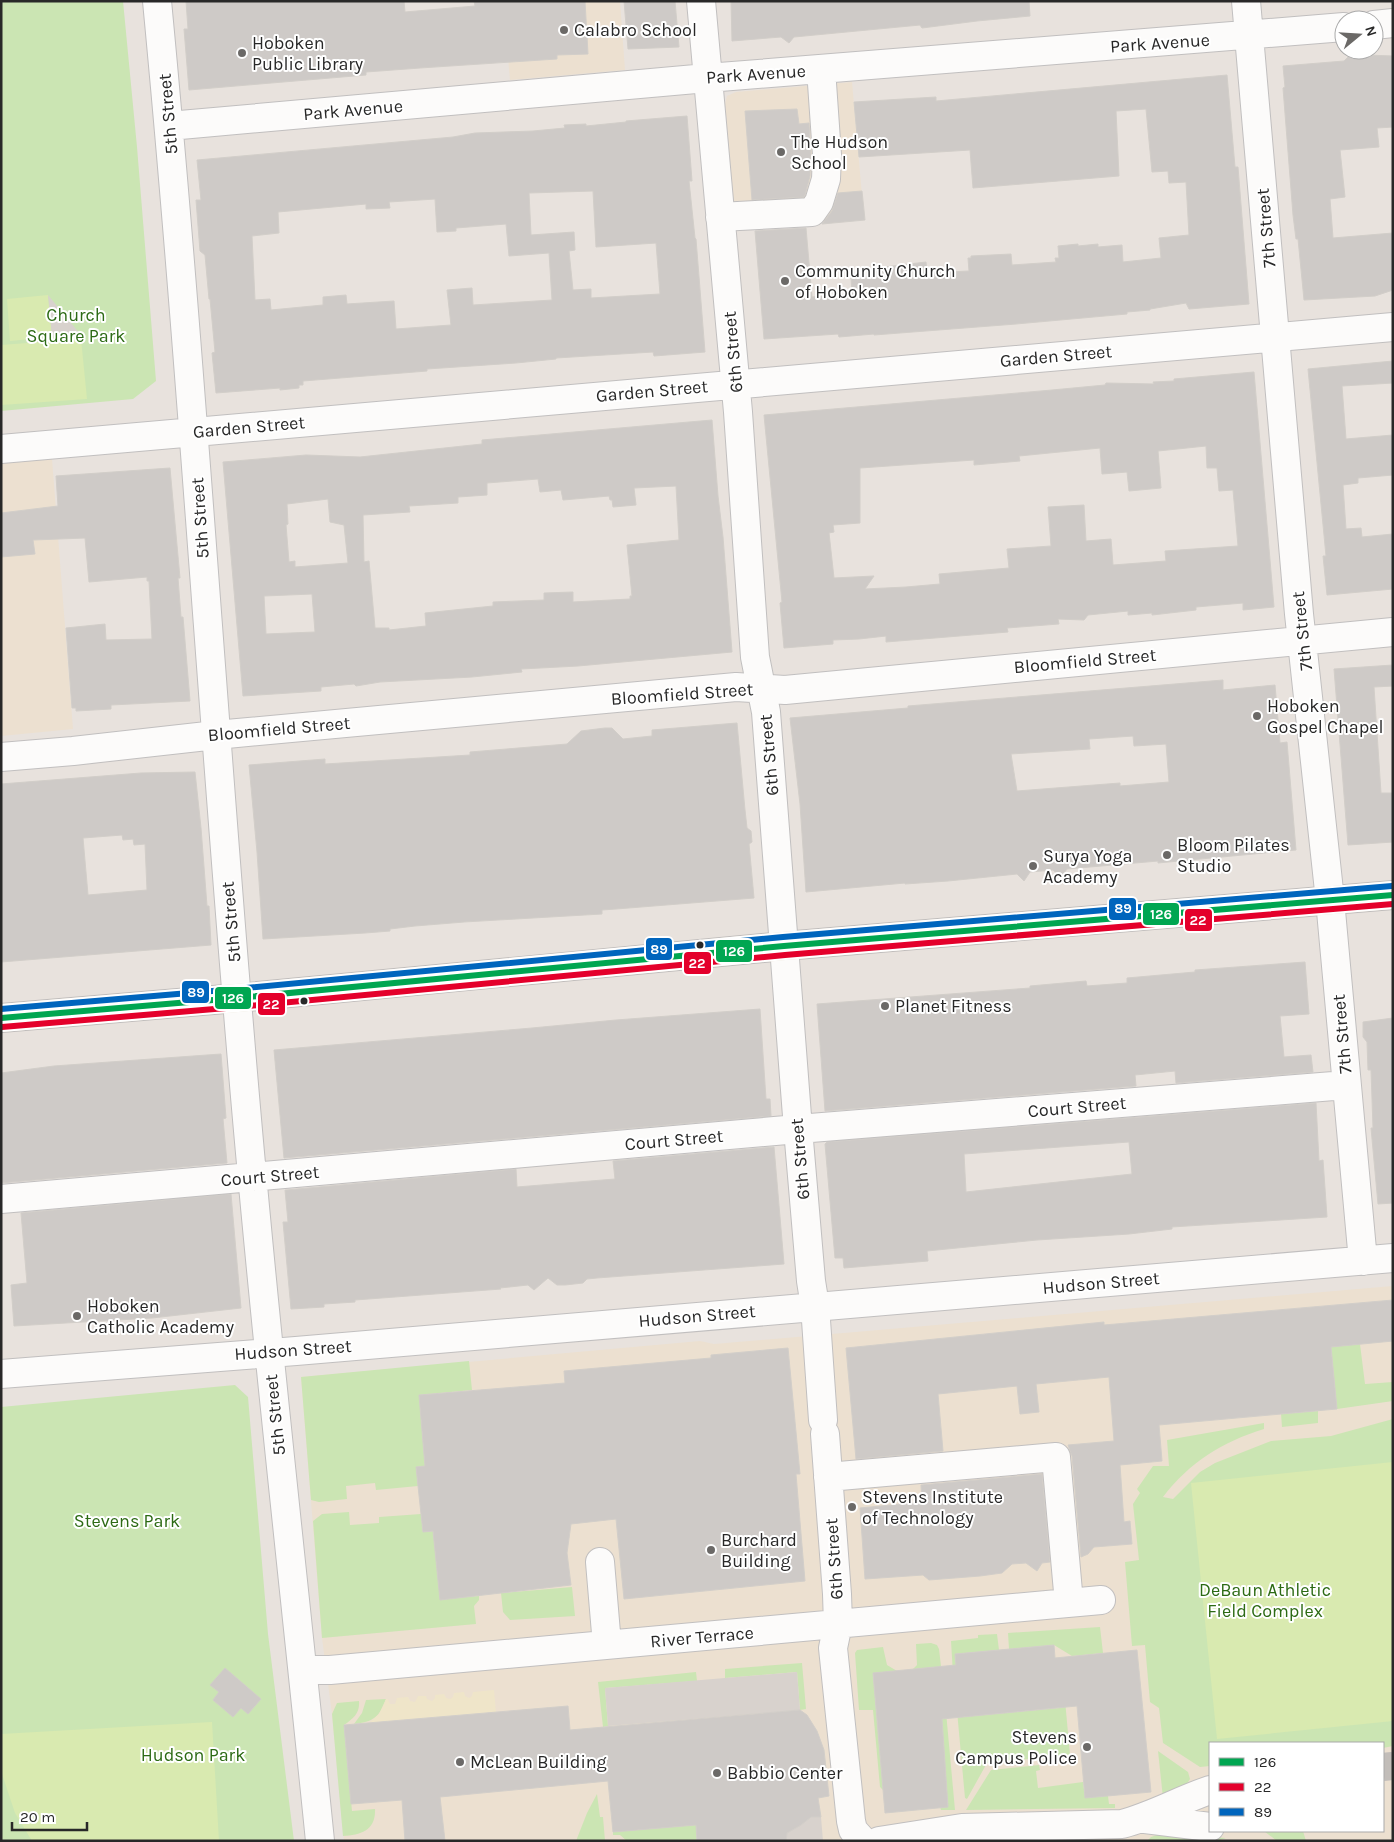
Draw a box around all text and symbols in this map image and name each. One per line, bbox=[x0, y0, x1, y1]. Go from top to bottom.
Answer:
north arrow bbox=[1334, 10, 1384, 60]
place label: Calabro School bbox=[574, 19, 697, 41]
marker: Calabro School bbox=[558, 24, 570, 36]
text: N bbox=[1361, 24, 1381, 39]
street label: Park Avenue bbox=[1109, 29, 1211, 57]
place label: Hoboken Public Library bbox=[252, 32, 364, 75]
marker: Hoboken Public Library bbox=[236, 47, 248, 59]
street label: Park Avenue bbox=[705, 60, 807, 88]
street label: 5th Street bbox=[153, 72, 183, 156]
street label: Park Avenue bbox=[302, 95, 404, 125]
place label: The Hudson School bbox=[791, 131, 888, 174]
marker: The Hudson School bbox=[775, 146, 787, 158]
street label: 7th Street bbox=[1252, 187, 1280, 269]
place label: Community Church of Hoboken bbox=[795, 260, 956, 303]
marker: Community Church of Hoboken bbox=[779, 275, 791, 287]
park label: Church Square Park bbox=[27, 304, 125, 347]
street label: 6th Street bbox=[718, 310, 748, 394]
street label: Garden Street bbox=[999, 340, 1113, 372]
street label: Garden Street bbox=[595, 375, 709, 407]
street label: Garden Street bbox=[192, 411, 306, 443]
street label: 5th Street bbox=[186, 476, 214, 559]
street label: 7th Street bbox=[1287, 590, 1317, 672]
street label: Bloomfield Street bbox=[1013, 644, 1157, 678]
street label: Bloomfield Street bbox=[610, 678, 754, 710]
place label: Hoboken Gospel Chapel bbox=[1267, 695, 1384, 738]
marker: Hoboken Gospel Chapel bbox=[1251, 710, 1263, 722]
street label: Bloomfield Street bbox=[207, 712, 351, 746]
street label: 6th Street bbox=[754, 713, 784, 797]
place label: Bloom Pilates Studio bbox=[1177, 834, 1290, 877]
place label: Surya Yoga Academy bbox=[1043, 845, 1132, 888]
marker: Bloom Pilates Studio bbox=[1161, 849, 1173, 861]
marker: Surya Yoga Academy bbox=[1027, 860, 1039, 872]
street label: 5th Street bbox=[216, 880, 246, 964]
line badge: 89 bbox=[1108, 897, 1137, 921]
text: 89 bbox=[1114, 900, 1132, 917]
line badge: 126 bbox=[1142, 902, 1180, 926]
text: 126 bbox=[1150, 906, 1172, 923]
line badge: 22 bbox=[1184, 908, 1213, 932]
text: 22 bbox=[1190, 912, 1206, 929]
line badge: 89 bbox=[645, 937, 673, 961]
line badge: 126 bbox=[715, 939, 753, 963]
unlabelled marker bbox=[695, 940, 705, 950]
text: 89 bbox=[650, 941, 668, 958]
text: 126 bbox=[723, 943, 745, 960]
line badge: 22 bbox=[683, 951, 712, 975]
text: 22 bbox=[689, 955, 705, 972]
line badge: 89 bbox=[181, 980, 210, 1004]
text: 89 bbox=[187, 984, 205, 1001]
line badge: 126 bbox=[214, 986, 252, 1010]
text: 126 bbox=[222, 990, 244, 1007]
line badge: 22 bbox=[257, 992, 286, 1016]
street label: 7th Street bbox=[1328, 993, 1356, 1075]
place label: Planet Fitness bbox=[895, 995, 1012, 1017]
text: 22 bbox=[263, 996, 279, 1013]
unlabelled marker bbox=[299, 996, 309, 1006]
marker: Planet Fitness bbox=[879, 1000, 891, 1012]
street label: Court Street bbox=[1027, 1092, 1127, 1122]
street label: 6th Street bbox=[785, 1117, 815, 1201]
street label: Court Street bbox=[624, 1125, 724, 1155]
street label: Court Street bbox=[220, 1161, 320, 1191]
street label: Hudson Street bbox=[1042, 1267, 1161, 1299]
place label: Hoboken Catholic Academy bbox=[87, 1295, 235, 1338]
street label: Hudson Street bbox=[638, 1300, 757, 1332]
marker: Hoboken Catholic Academy bbox=[71, 1310, 83, 1322]
street label: Hudson Street bbox=[234, 1335, 353, 1365]
street label: 5th Street bbox=[260, 1373, 290, 1457]
place label: Stevens Institute of Technology bbox=[862, 1486, 1003, 1529]
marker: Stevens Institute of Technology bbox=[846, 1501, 858, 1513]
park label: Stevens Park bbox=[74, 1510, 180, 1532]
street label: 6th Street bbox=[820, 1517, 848, 1600]
place label: Burchard Building bbox=[721, 1529, 797, 1572]
marker: Burchard Building bbox=[705, 1544, 717, 1556]
park label: DeBaun Athletic Field Complex bbox=[1199, 1579, 1331, 1622]
street label: River Terrace bbox=[649, 1622, 755, 1652]
place label: Stevens Campus Police bbox=[955, 1726, 1077, 1769]
marker: Stevens Campus Police bbox=[1081, 1741, 1093, 1753]
legend bbox=[1209, 1742, 1384, 1832]
park label: Hudson Park bbox=[141, 1744, 245, 1766]
place label: McLean Building bbox=[470, 1751, 607, 1773]
text: 126 bbox=[1254, 1753, 1276, 1771]
marker: McLean Building bbox=[454, 1756, 466, 1768]
place label: Babbio Center bbox=[727, 1762, 843, 1784]
marker: Babbio Center bbox=[711, 1767, 723, 1779]
text: 22 bbox=[1254, 1778, 1271, 1796]
scale bar bbox=[12, 1800, 88, 1832]
text: 89 bbox=[1254, 1803, 1272, 1821]
text: 20 m bbox=[20, 1808, 55, 1826]

